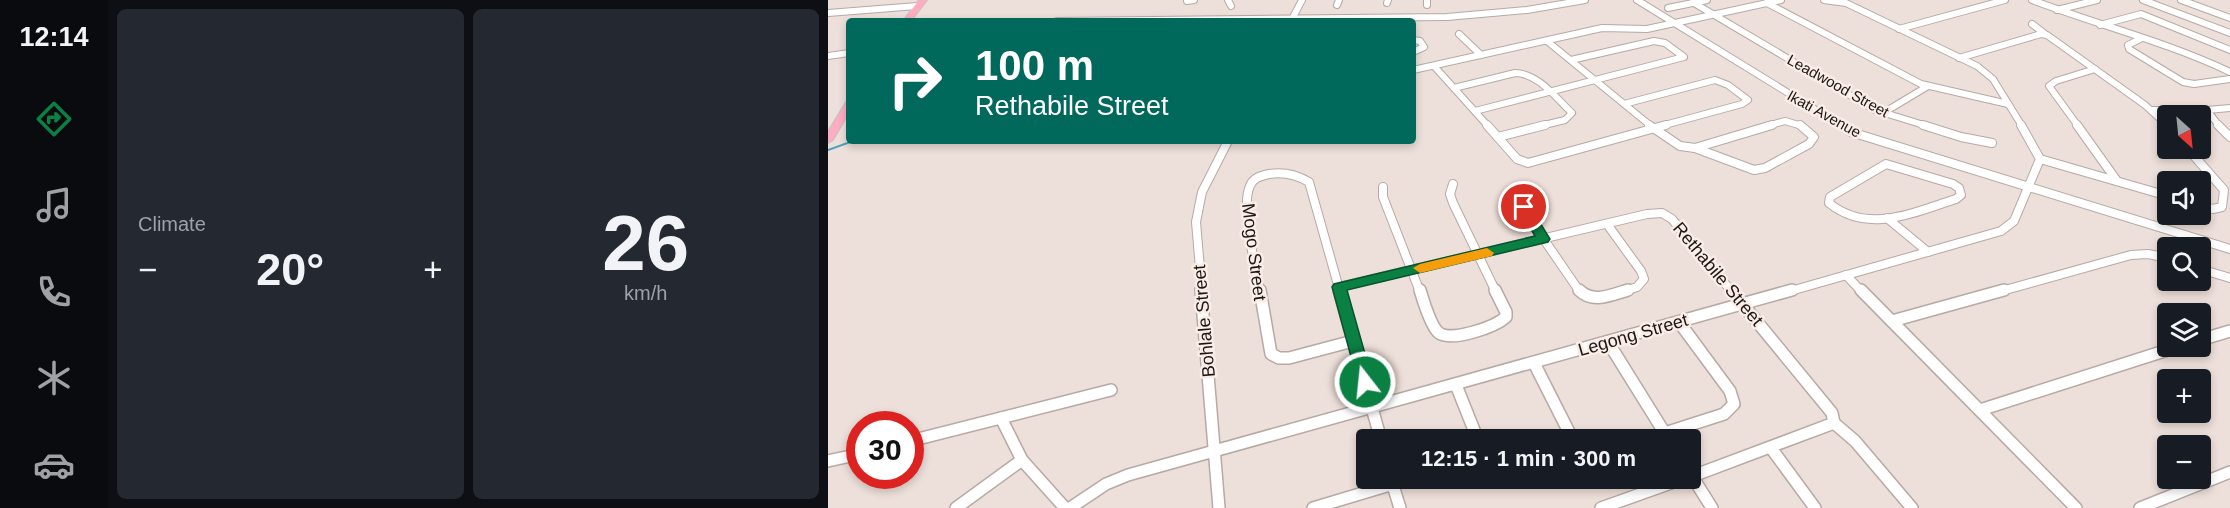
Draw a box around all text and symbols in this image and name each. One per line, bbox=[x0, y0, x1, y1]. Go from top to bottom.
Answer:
text: 12:14 bbox=[19, 22, 89, 52]
icon: right bbox=[876, 42, 954, 120]
text: 100 m bbox=[975, 42, 1094, 89]
street label: Leadwood Street bbox=[1785, 51, 1893, 121]
street label: Ikati Avenue bbox=[1785, 86, 1864, 141]
text: Rethabile Street bbox=[975, 91, 1169, 121]
icon: directions bbox=[33, 98, 75, 140]
north arrow bbox=[2157, 105, 2211, 159]
map controls bbox=[2157, 105, 2211, 489]
button: sound bbox=[2157, 171, 2211, 225]
pin bbox=[1498, 181, 1549, 232]
icon: music bbox=[33, 184, 75, 226]
icon: arrive bbox=[1507, 190, 1540, 223]
text: 26 bbox=[602, 199, 689, 287]
street label: Mogo Street bbox=[1238, 202, 1270, 302]
text: Climate bbox=[138, 213, 206, 235]
street label: Rethabile Street bbox=[1669, 218, 1767, 330]
button: search bbox=[2157, 237, 2211, 291]
text: 20° bbox=[256, 244, 324, 295]
text: − bbox=[138, 251, 157, 288]
text: + bbox=[423, 251, 443, 288]
street label: Bohlale Street bbox=[1189, 264, 1219, 378]
icon: phone bbox=[33, 271, 75, 313]
text: km/h bbox=[624, 282, 667, 304]
button: layers bbox=[2157, 303, 2211, 357]
street label: Legong Street bbox=[1576, 310, 1690, 360]
position arrow bbox=[1333, 350, 1397, 414]
icon: climate bbox=[33, 357, 75, 399]
button: + bbox=[2157, 369, 2211, 423]
speed limit sign: 30 bbox=[846, 411, 924, 489]
button: − bbox=[2157, 435, 2211, 489]
icon: car bbox=[33, 444, 75, 486]
text: 12:15 · 1 min · 300 m bbox=[1421, 446, 1636, 471]

